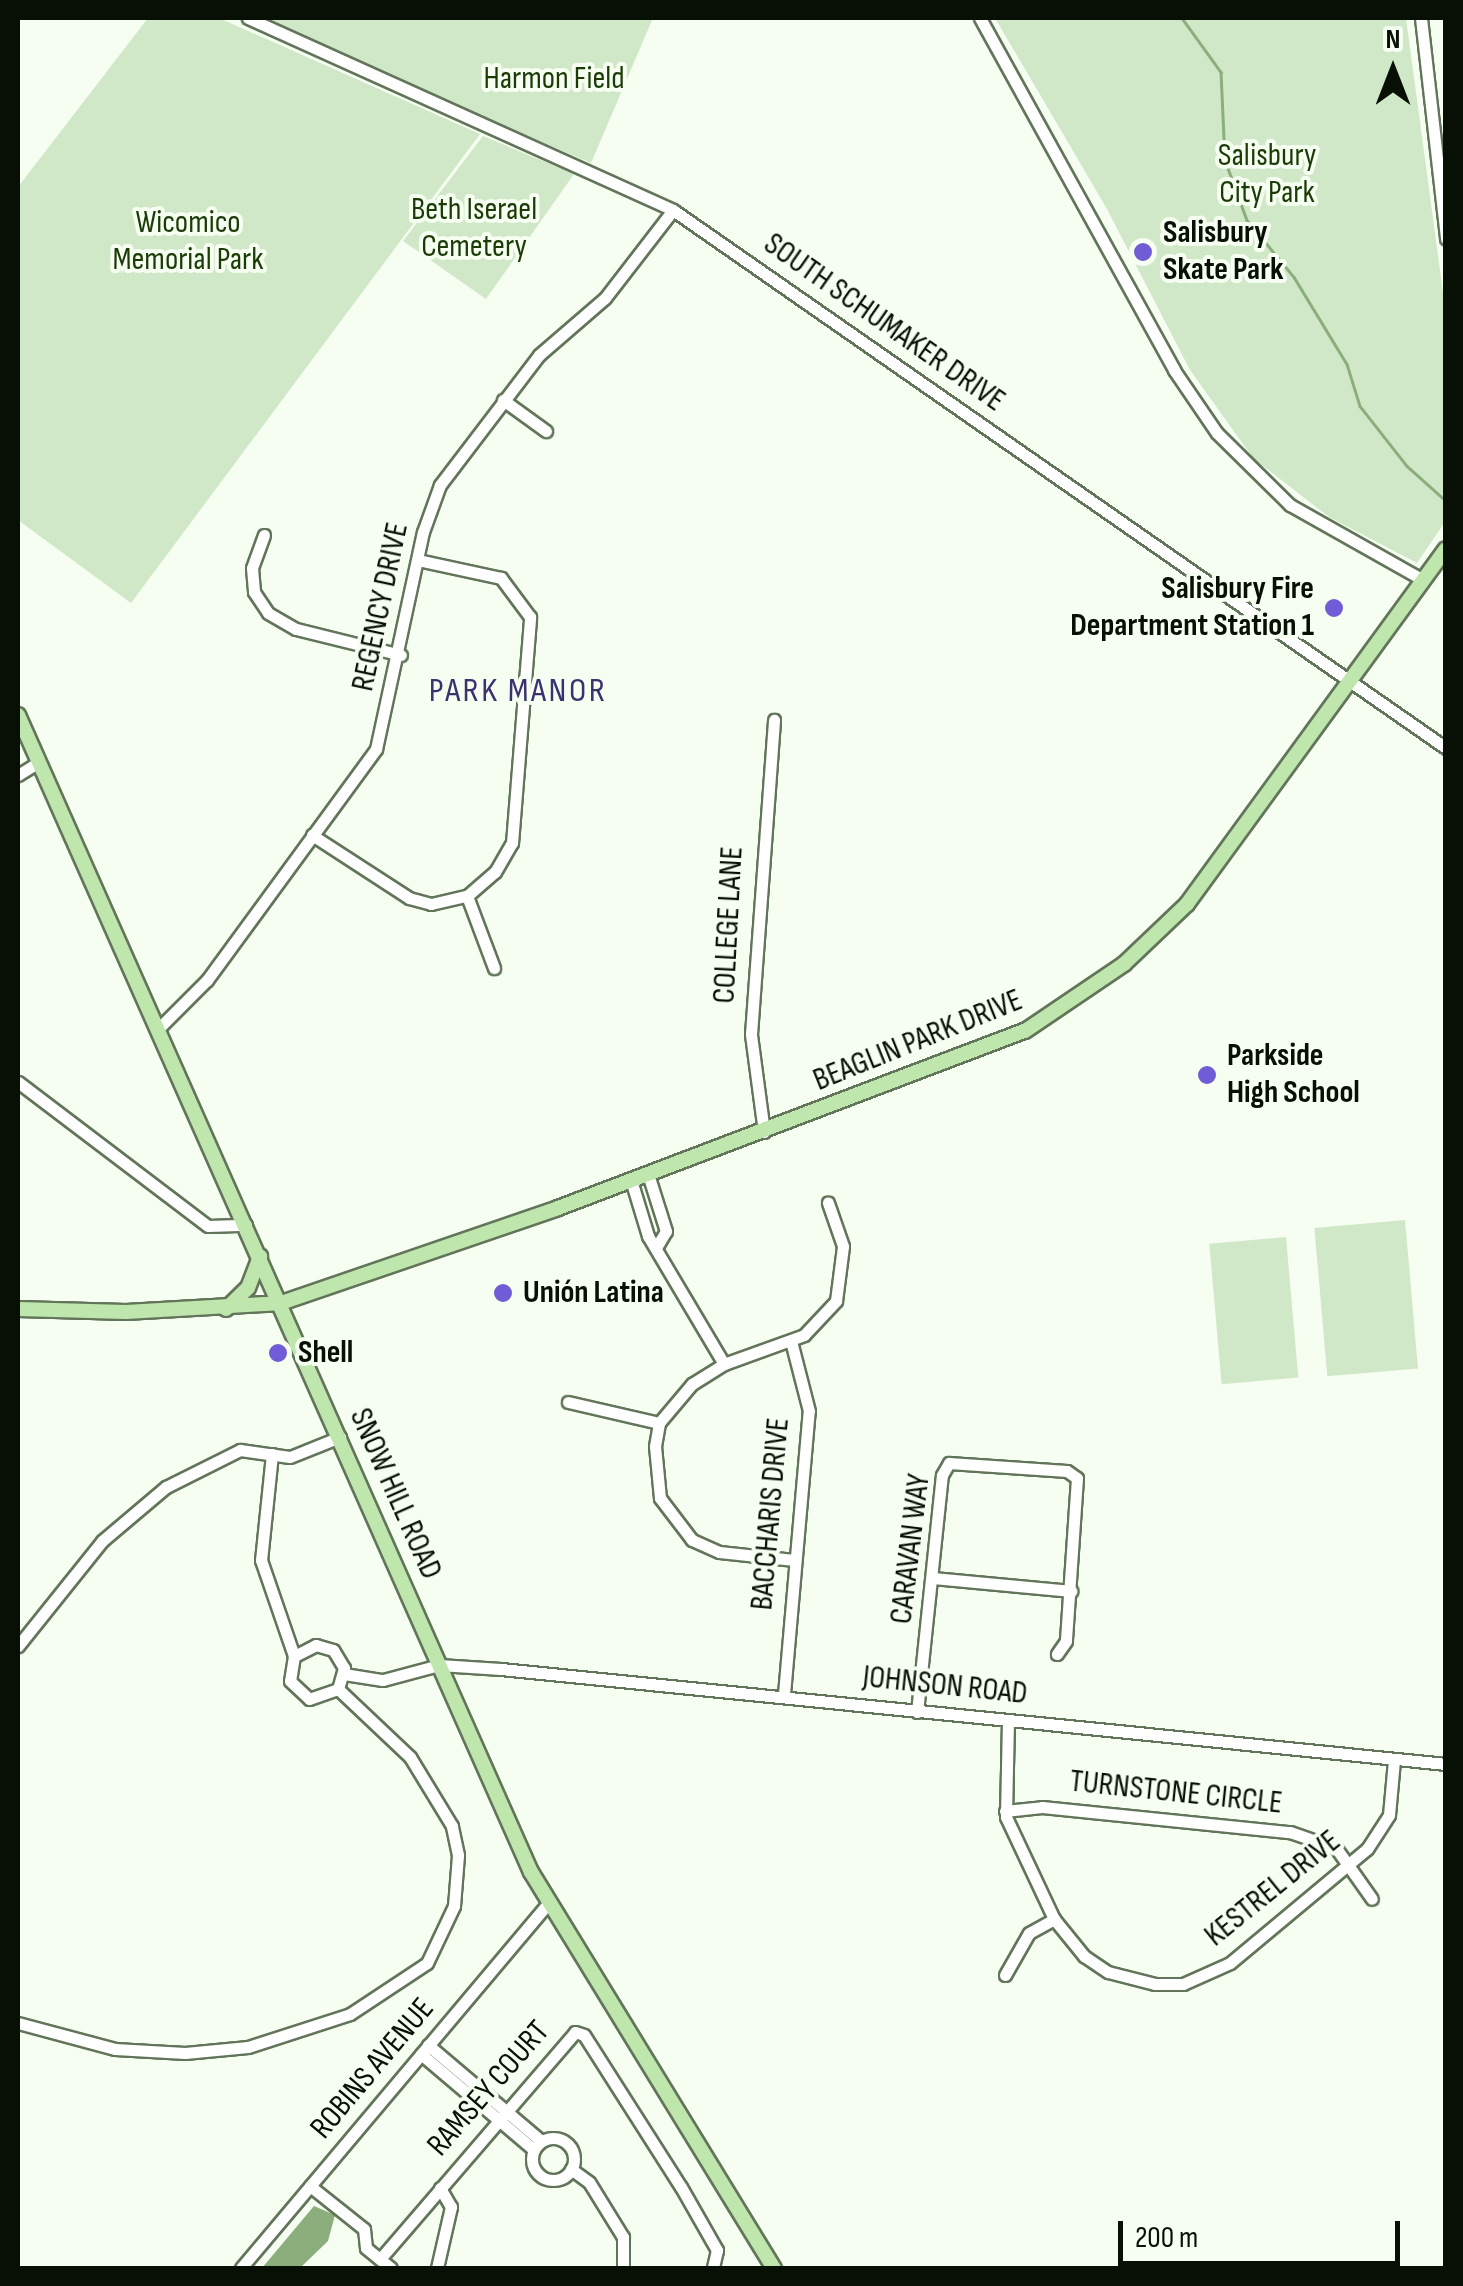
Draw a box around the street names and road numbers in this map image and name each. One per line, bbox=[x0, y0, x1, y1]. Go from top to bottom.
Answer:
street label: SOUTH SCHUMAKER DRIVE bbox=[756, 225, 1012, 421]
street label: REGENCY DRIVE bbox=[344, 519, 418, 695]
street label: COLLEGE LANE bbox=[706, 845, 752, 1005]
street label: BEAGLIN PARK DRIVE bbox=[808, 982, 1028, 1100]
street label: SNOW HILL ROAD bbox=[340, 1403, 450, 1585]
street label: BACCHARIS DRIVE bbox=[743, 1416, 799, 1612]
street label: CARAVAN WAY bbox=[883, 1472, 939, 1626]
street label: JOHNSON ROAD bbox=[861, 1658, 1029, 1714]
street label: TURNSTONE CIRCLE bbox=[1068, 1763, 1284, 1823]
street label: KESTREL DRIVE bbox=[1197, 1823, 1349, 1955]
street label: ROBINS AVENUE bbox=[303, 1991, 443, 2147]
street label: RAMSEY COURT bbox=[420, 2013, 558, 2165]

